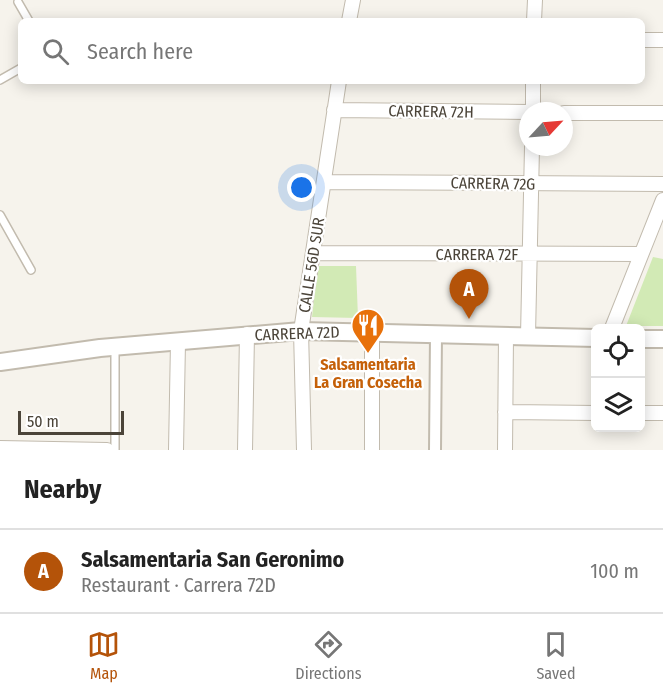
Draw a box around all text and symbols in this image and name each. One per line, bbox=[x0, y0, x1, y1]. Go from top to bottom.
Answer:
search box bbox=[18, 18, 645, 84]
icon: search bbox=[39, 35, 72, 68]
text: Search here bbox=[87, 38, 193, 65]
street label: CARRERA 72H bbox=[388, 101, 474, 122]
north arrow bbox=[519, 102, 573, 156]
your location bbox=[287, 173, 316, 202]
street label: CARRERA 72G bbox=[450, 173, 536, 194]
street label: CALLE 56D SUR bbox=[295, 216, 328, 314]
street label: CARRERA 72F bbox=[436, 245, 518, 264]
pin: A bbox=[450, 270, 488, 319]
restaurant icon: Salsamentaria La Gran Cosecha bbox=[350, 307, 386, 354]
street label: CARRERA 72D bbox=[254, 323, 340, 344]
map controls bbox=[591, 324, 645, 432]
button: locate bbox=[591, 324, 645, 378]
place label: Salsamentaria La Gran Cosecha bbox=[314, 355, 422, 392]
button: layers bbox=[591, 378, 645, 432]
scale bar bbox=[18, 408, 124, 436]
text: 50 m bbox=[27, 412, 59, 431]
text: Nearby bbox=[24, 474, 101, 505]
text: Salsamentaria San Geronimo bbox=[81, 546, 344, 573]
text: A bbox=[38, 559, 49, 583]
text: 100 m bbox=[590, 559, 639, 583]
text: Restaurant · Carrera 72D bbox=[81, 573, 276, 597]
tab: Map bbox=[87, 628, 120, 683]
tab: Directions bbox=[295, 628, 362, 683]
tab: Saved bbox=[536, 628, 576, 683]

